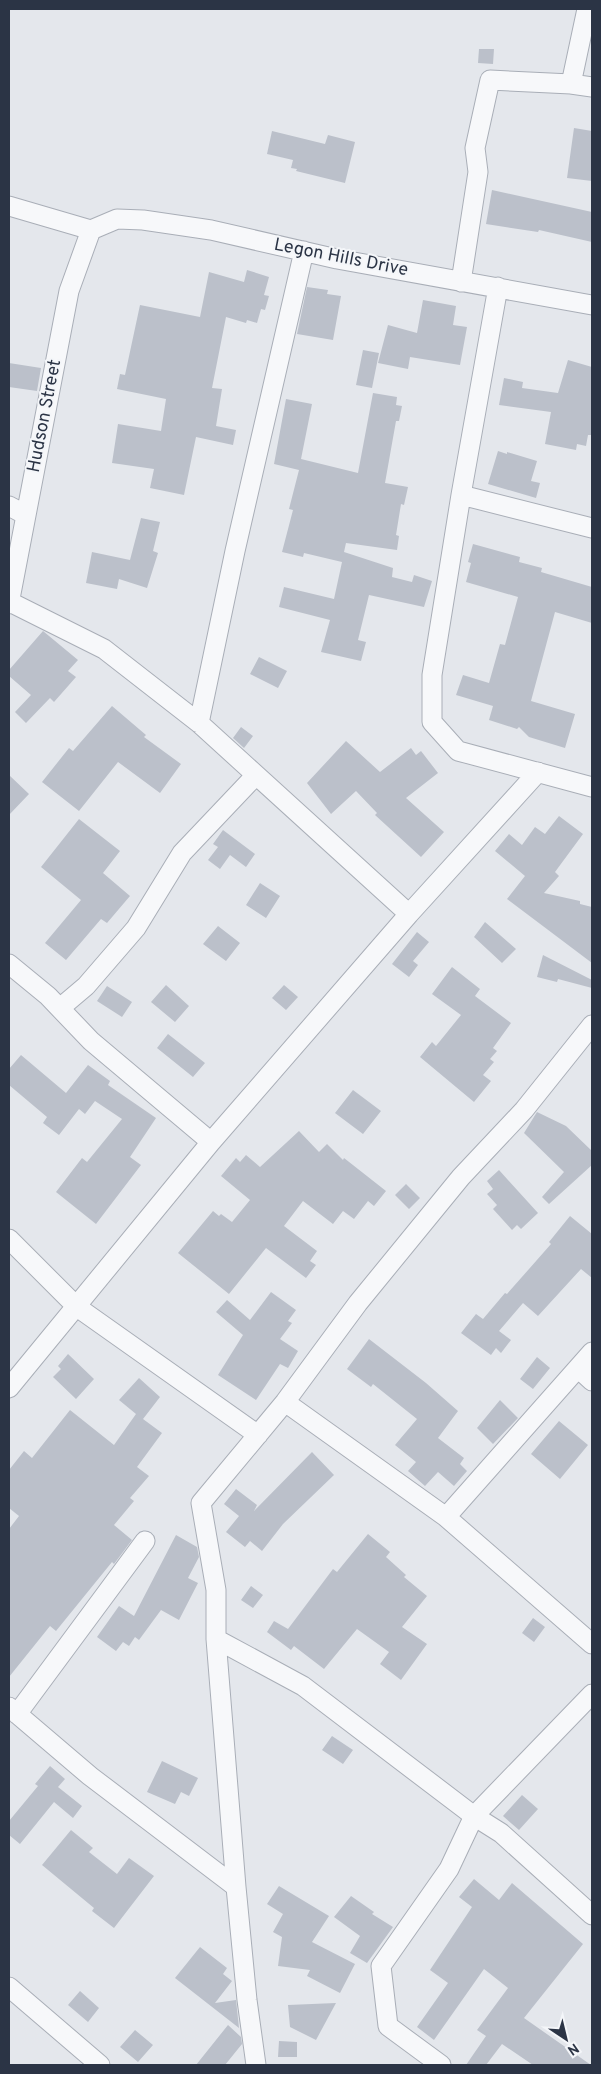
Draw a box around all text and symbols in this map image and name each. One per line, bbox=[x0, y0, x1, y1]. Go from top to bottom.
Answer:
street label: Legon Hills Drive bbox=[272, 234, 410, 282]
street label: Hudson Street bbox=[23, 357, 67, 475]
north arrow bbox=[541, 2014, 591, 2064]
text: N bbox=[564, 2039, 582, 2058]

